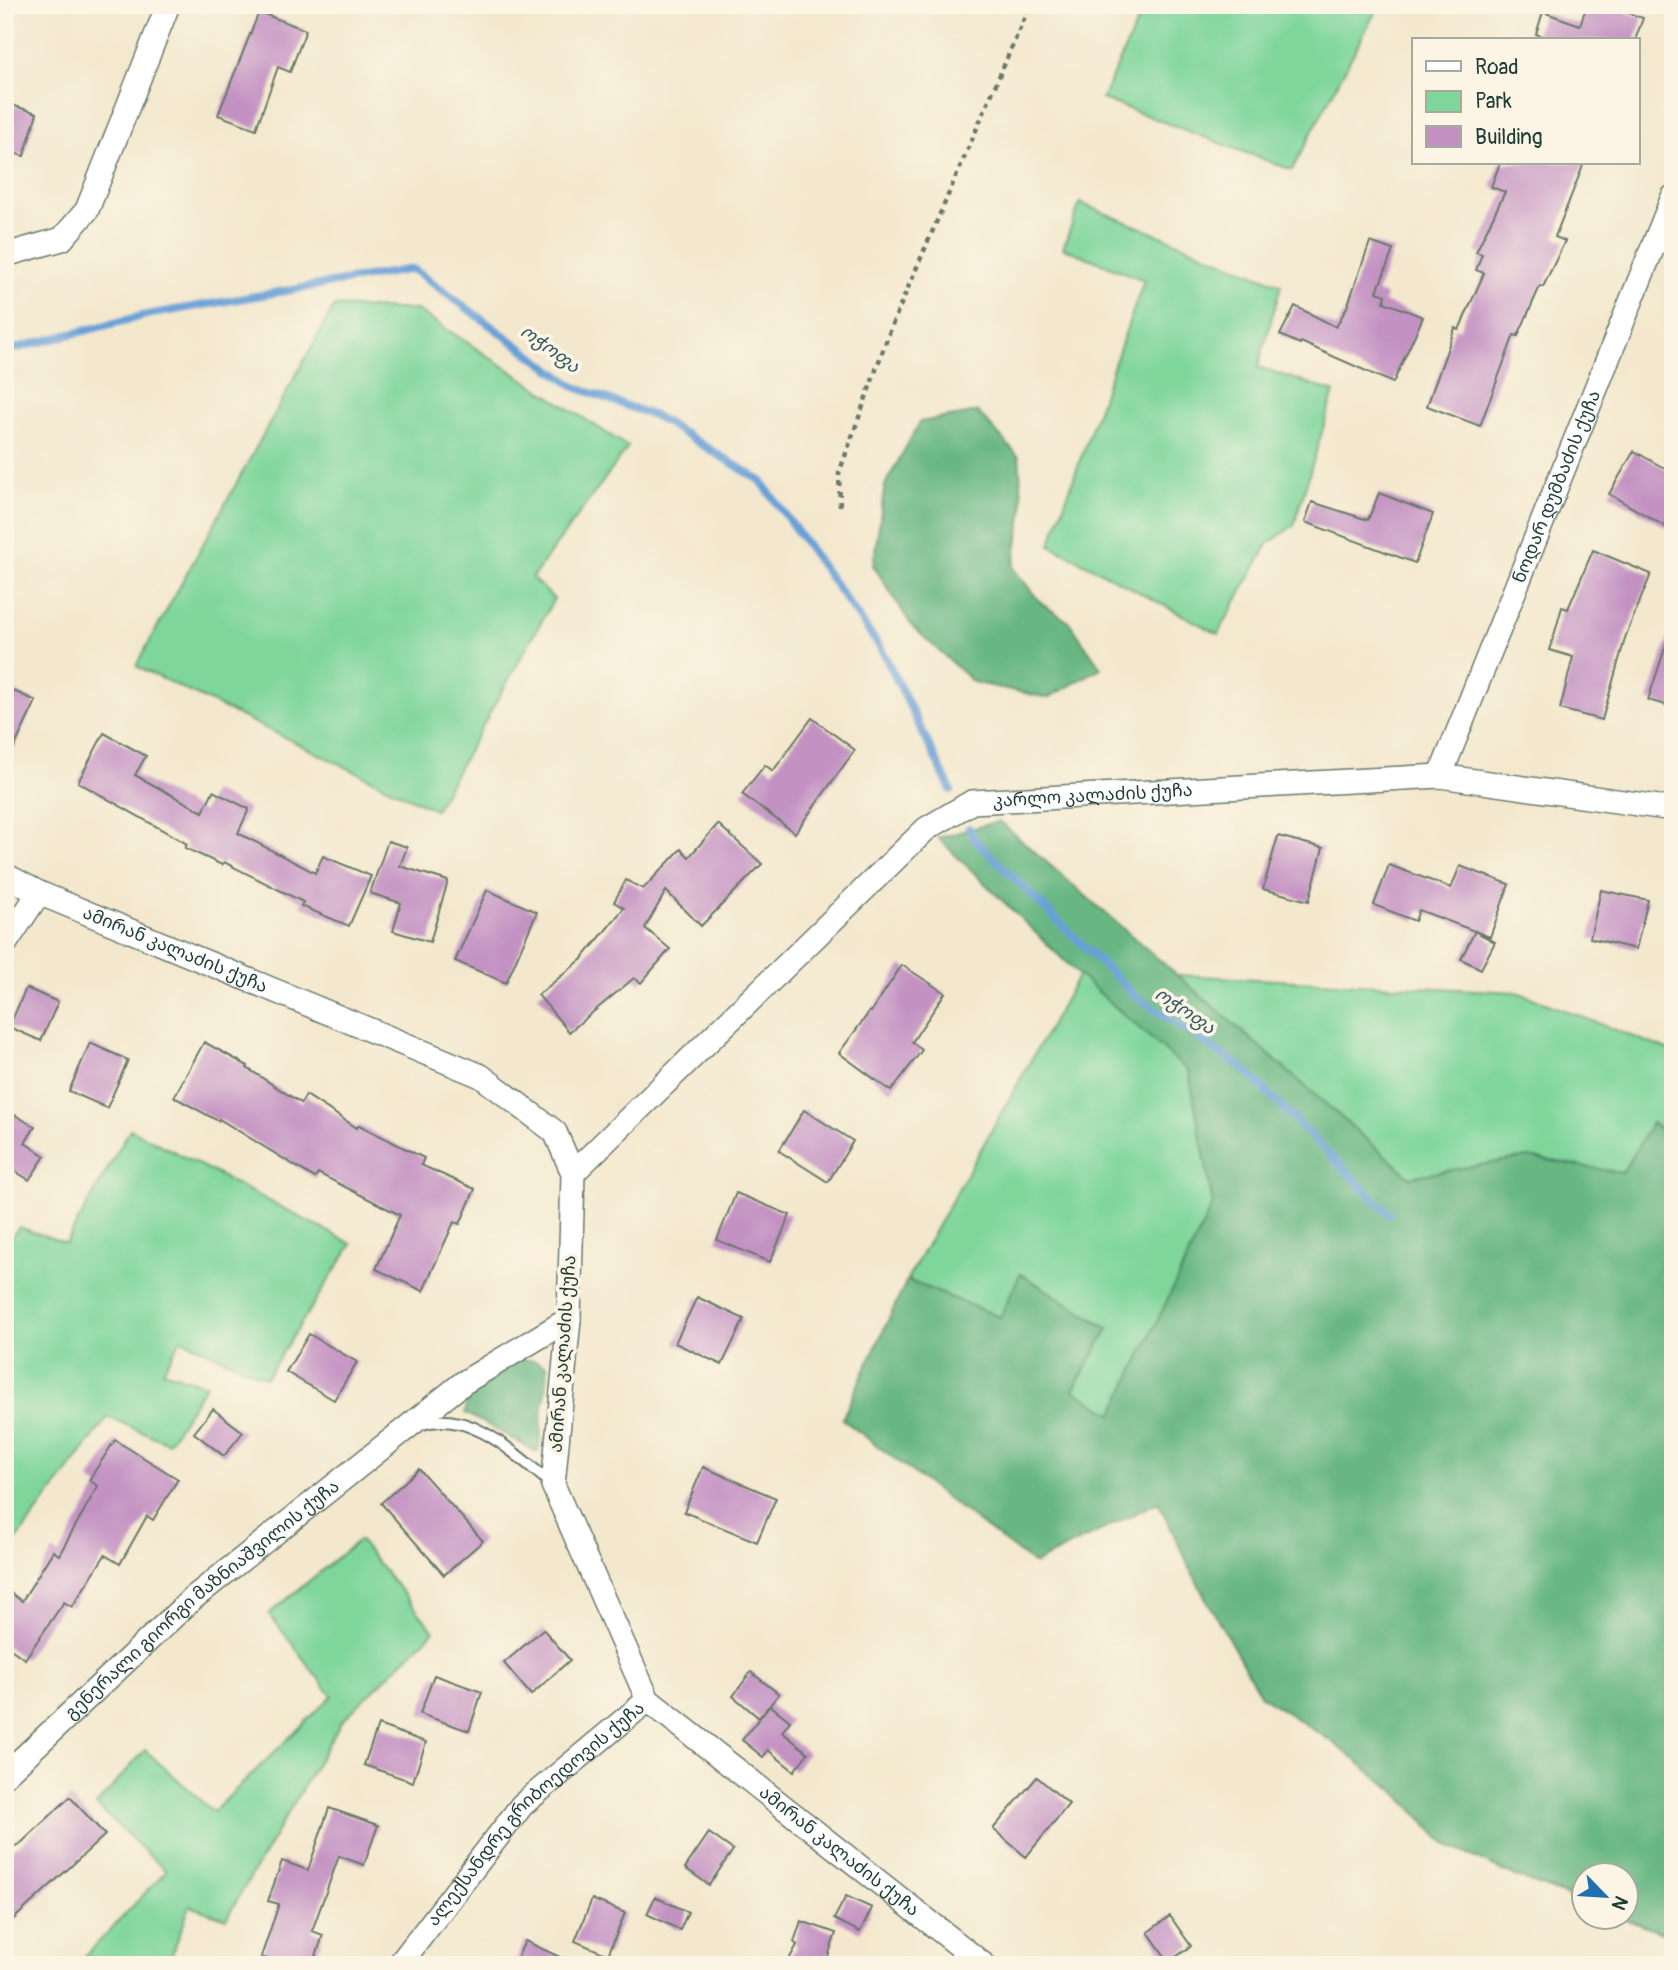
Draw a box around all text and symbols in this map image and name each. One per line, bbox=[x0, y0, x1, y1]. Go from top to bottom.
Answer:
legend bbox=[1412, 38, 1640, 164]
text: Road bbox=[1475, 54, 1519, 81]
text: Park bbox=[1475, 88, 1512, 115]
text: Building bbox=[1475, 124, 1542, 151]
water label: ოჭოფა bbox=[516, 319, 585, 379]
street label: ნოდარ დუმბაძის ქუჩა bbox=[1507, 387, 1606, 586]
street label: კარლო კალაძის ქუჩა bbox=[992, 778, 1193, 812]
street label: ამირან კალაძის ქუჩა bbox=[79, 901, 271, 998]
water label: ოჭოფა bbox=[1150, 982, 1220, 1040]
street label: ამირან კალაძის ქუჩა bbox=[545, 1255, 581, 1453]
street label: გენერალი გიორგი მაზნიაშვილის ქუჩა bbox=[60, 1475, 344, 1724]
street label: ალექსანდრე გრიბოედოვის ქუჩა bbox=[422, 1696, 649, 1931]
street label: ამირან კალაძის ქუჩა bbox=[755, 1781, 924, 1921]
north arrow bbox=[1570, 1862, 1640, 1932]
text: N bbox=[1606, 1892, 1633, 1914]

